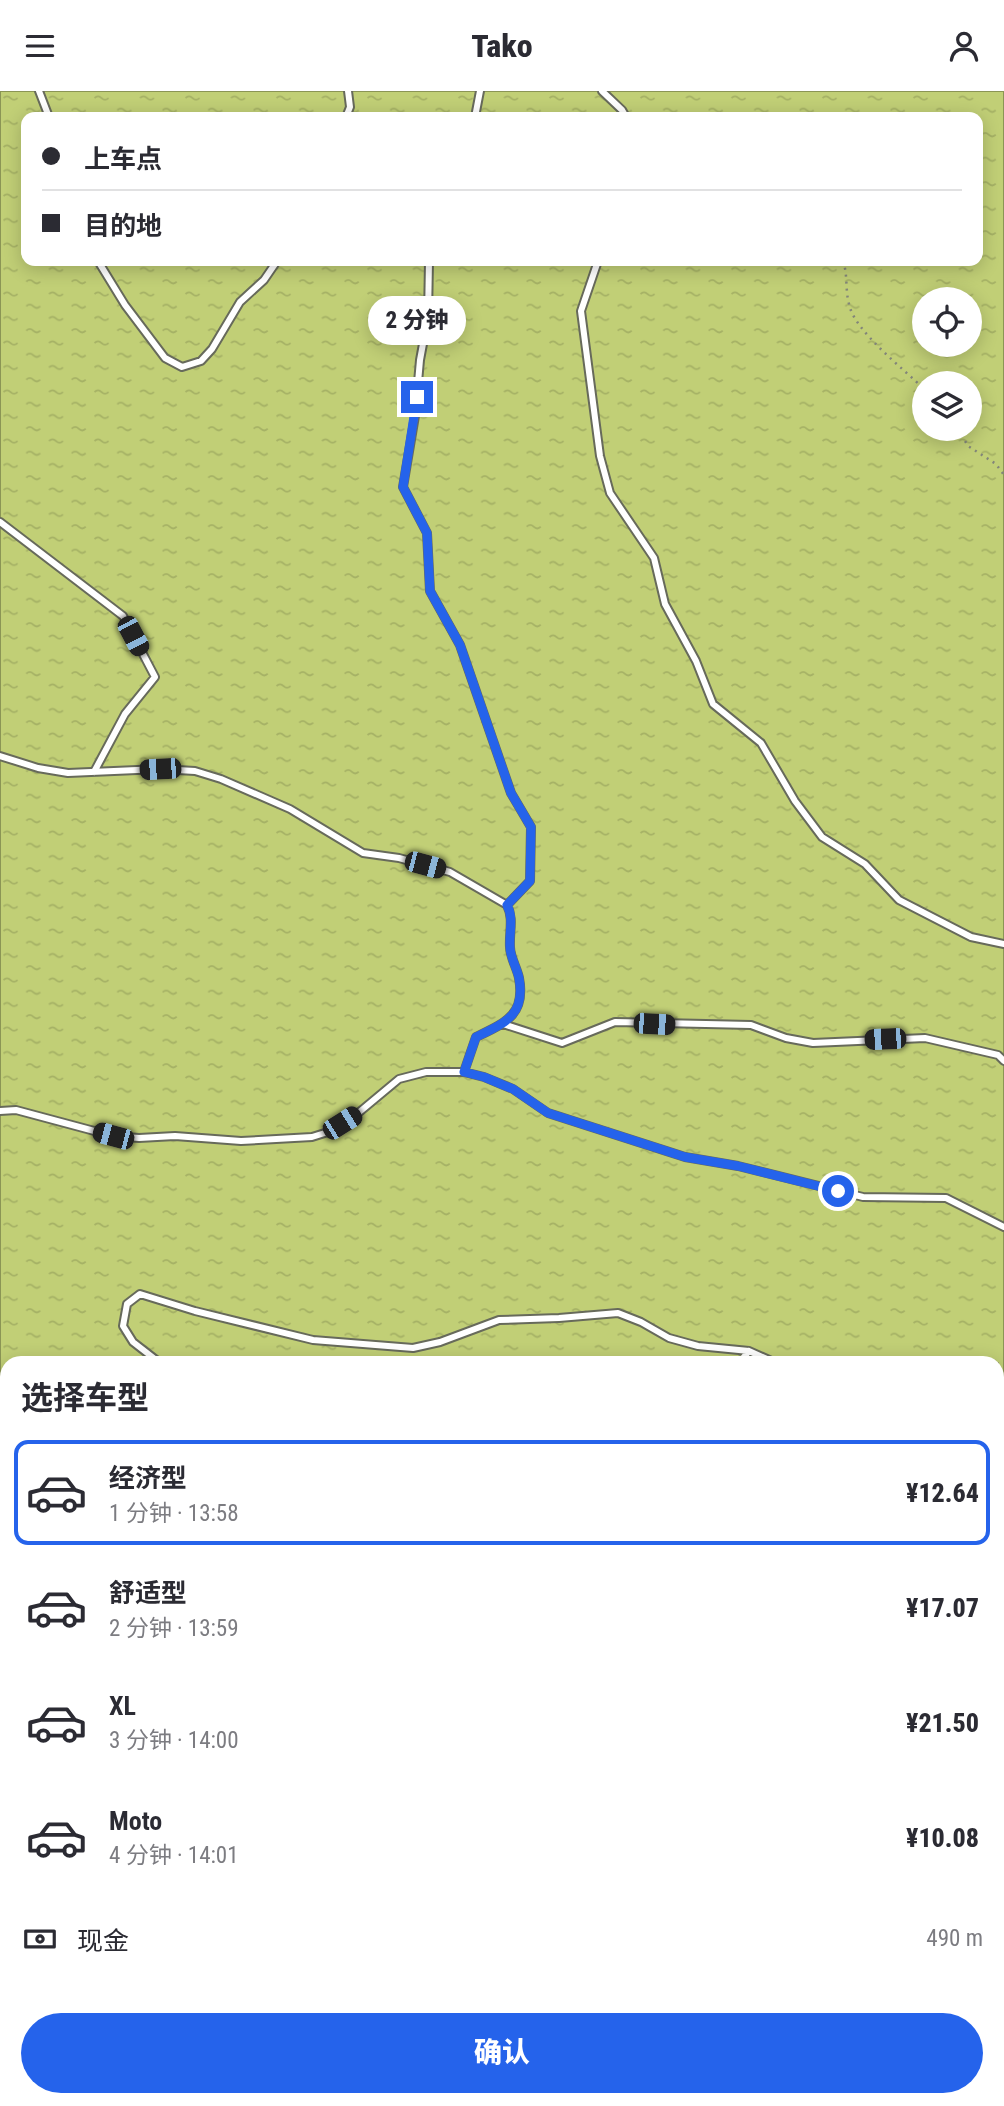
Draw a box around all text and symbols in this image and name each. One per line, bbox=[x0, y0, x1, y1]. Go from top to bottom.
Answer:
icon: menu bbox=[21, 27, 59, 65]
text: Tako bbox=[471, 27, 533, 65]
icon: person bbox=[945, 27, 983, 65]
text: 上车点 bbox=[84, 144, 162, 174]
text: 目的地 bbox=[84, 211, 162, 241]
map controls bbox=[912, 287, 982, 441]
button: locate bbox=[912, 287, 982, 357]
callout: 2 分钟 bbox=[368, 295, 466, 345]
text: 2 分钟 bbox=[386, 307, 449, 334]
button: layers bbox=[912, 371, 982, 441]
route end bbox=[401, 381, 433, 413]
car bbox=[114, 613, 153, 659]
car bbox=[139, 757, 182, 781]
car bbox=[402, 849, 449, 881]
car bbox=[633, 1012, 676, 1036]
car bbox=[864, 1028, 907, 1050]
car bbox=[319, 1103, 366, 1143]
car bbox=[90, 1120, 137, 1152]
route start bbox=[822, 1175, 854, 1207]
text: 选择车型 bbox=[21, 1379, 149, 1417]
icon: car bbox=[25, 1461, 88, 1524]
text: 经济型 bbox=[109, 1463, 187, 1493]
text: ¥12.64 bbox=[906, 1478, 979, 1508]
text: 1 分钟 · 13:58 bbox=[109, 1500, 239, 1527]
icon: car bbox=[25, 1576, 88, 1639]
text: 舒适型 bbox=[109, 1578, 187, 1608]
text: ¥17.07 bbox=[906, 1593, 979, 1623]
text: 2 分钟 · 13:59 bbox=[109, 1615, 239, 1642]
icon: car bbox=[25, 1691, 88, 1754]
text: XL bbox=[109, 1691, 136, 1721]
text: ¥21.50 bbox=[906, 1708, 979, 1738]
text: 3 分钟 · 14:00 bbox=[109, 1727, 239, 1754]
icon: car bbox=[25, 1806, 88, 1869]
text: Moto bbox=[109, 1806, 162, 1836]
text: ¥10.08 bbox=[906, 1823, 979, 1853]
text: 4 分钟 · 14:01 bbox=[109, 1842, 239, 1869]
icon: cash bbox=[21, 1920, 59, 1958]
text: 490 m bbox=[926, 1925, 983, 1952]
text: 现金 bbox=[77, 1926, 129, 1956]
button: 确认 bbox=[21, 2013, 983, 2093]

